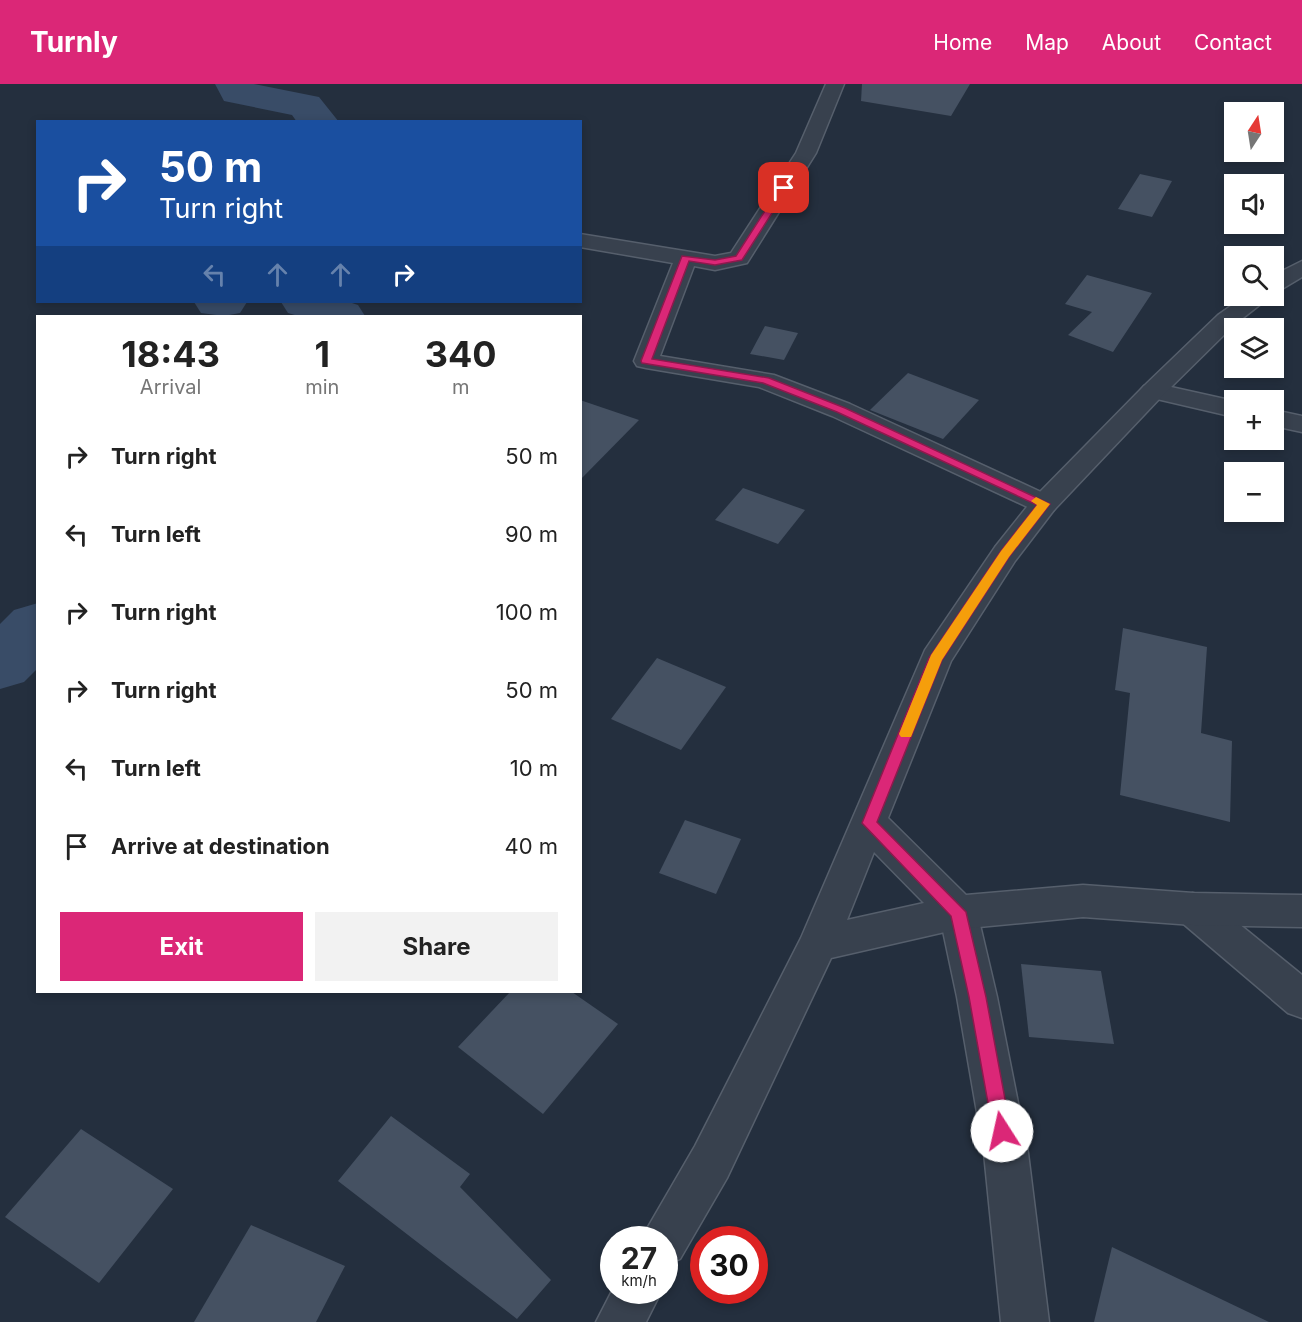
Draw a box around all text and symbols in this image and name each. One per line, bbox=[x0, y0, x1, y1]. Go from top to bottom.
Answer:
text: Turnly bbox=[30, 25, 118, 59]
text: Home bbox=[933, 30, 992, 55]
text: Map bbox=[1025, 30, 1069, 55]
text: About bbox=[1102, 30, 1161, 55]
text: Contact bbox=[1194, 30, 1272, 55]
north arrow bbox=[1224, 102, 1284, 162]
map controls bbox=[1224, 102, 1284, 522]
text: 50 m bbox=[159, 141, 262, 192]
icon: right bbox=[60, 144, 138, 222]
pin bbox=[758, 162, 809, 213]
icon: arrive bbox=[767, 171, 800, 204]
button: sound bbox=[1224, 174, 1284, 234]
text: Turn right bbox=[159, 192, 283, 225]
button: search bbox=[1224, 246, 1284, 306]
icon: left bbox=[198, 258, 231, 291]
icon: ahead bbox=[261, 258, 294, 291]
icon: ahead bbox=[324, 258, 357, 291]
icon: right bbox=[387, 258, 420, 291]
button: layers bbox=[1224, 318, 1284, 378]
text: 18:43 bbox=[121, 332, 220, 376]
text: 1 bbox=[315, 332, 330, 376]
text: 340 bbox=[425, 332, 497, 376]
text: Arrival bbox=[140, 375, 201, 399]
text: min bbox=[305, 375, 339, 399]
text: m bbox=[452, 375, 469, 399]
button: + bbox=[1224, 390, 1284, 450]
icon: right bbox=[60, 440, 93, 473]
text: Turn right bbox=[111, 443, 217, 469]
text: 50 m bbox=[505, 443, 558, 469]
button: − bbox=[1224, 462, 1284, 522]
icon: left bbox=[60, 518, 93, 551]
text: Turn left bbox=[111, 521, 201, 547]
text: 90 m bbox=[505, 521, 558, 547]
icon: right bbox=[60, 596, 93, 629]
text: Turn right bbox=[111, 599, 217, 625]
text: 100 m bbox=[496, 599, 558, 625]
icon: right bbox=[60, 674, 93, 707]
text: Turn right bbox=[111, 677, 217, 703]
text: 50 m bbox=[505, 677, 558, 703]
icon: left bbox=[60, 752, 93, 785]
text: Turn left bbox=[111, 755, 201, 781]
text: 10 m bbox=[510, 755, 558, 781]
icon: arrive bbox=[60, 830, 93, 863]
text: Arrive at destination bbox=[111, 833, 330, 859]
text: 40 m bbox=[504, 833, 558, 859]
button: Exit bbox=[60, 912, 303, 981]
button: Share bbox=[315, 912, 558, 981]
position arrow bbox=[970, 1099, 1034, 1163]
speed limit sign: 30 bbox=[690, 1226, 768, 1304]
text: 27 bbox=[621, 1240, 657, 1276]
text: km/h bbox=[621, 1271, 657, 1290]

